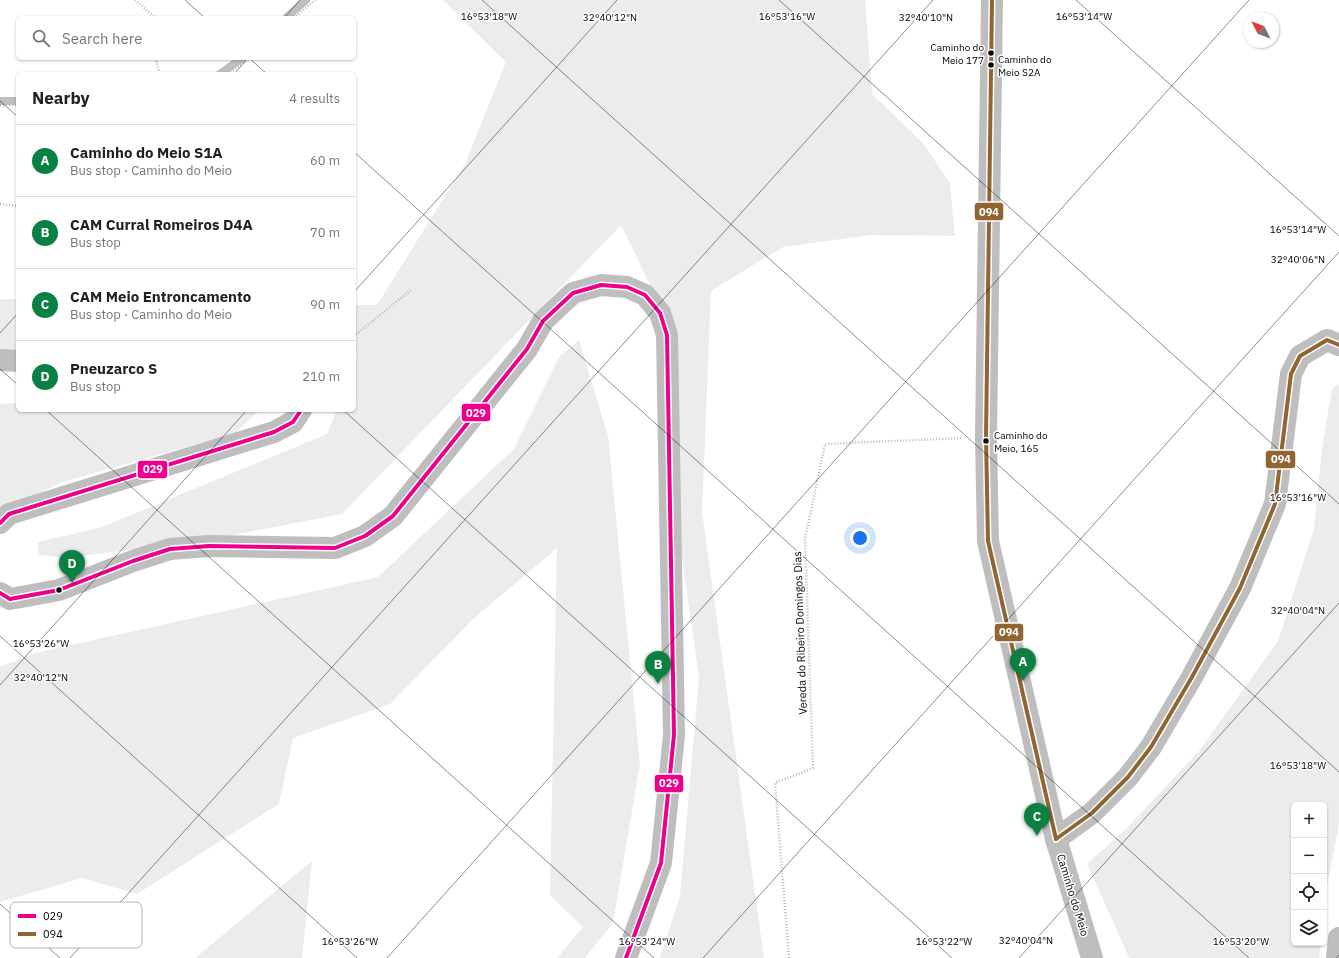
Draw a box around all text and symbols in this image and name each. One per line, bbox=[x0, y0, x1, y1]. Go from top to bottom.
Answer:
text: 16°53'18"W bbox=[461, 10, 517, 23]
text: 16°53'16"W bbox=[759, 10, 815, 23]
text: 16°53'14"W bbox=[1056, 10, 1112, 23]
text: 32°40'12"N bbox=[583, 11, 637, 24]
text: 32°40'10"N bbox=[899, 11, 953, 24]
north arrow bbox=[1243, 12, 1279, 48]
search box bbox=[16, 16, 356, 60]
icon: search bbox=[30, 27, 52, 49]
text: Search here bbox=[62, 29, 142, 48]
place label: Caminho do Meio 177 bbox=[931, 41, 984, 67]
marker: Caminho do Meio 177 bbox=[986, 48, 996, 58]
place label: Caminho do Meio S2A bbox=[998, 53, 1052, 79]
marker: Caminho do Meio S2A bbox=[986, 60, 996, 70]
text: Nearby bbox=[32, 87, 90, 109]
text: 4 results bbox=[289, 90, 340, 107]
text: Caminho do Meio S1A bbox=[70, 143, 223, 162]
text: A bbox=[41, 152, 49, 169]
text: 60 m bbox=[310, 152, 340, 169]
text: Bus stop · Caminho do Meio bbox=[70, 162, 232, 179]
line badge: 094 bbox=[974, 202, 1004, 221]
text: 094 bbox=[979, 205, 999, 219]
text: CAM Curral Romeiros D4A bbox=[70, 215, 253, 234]
text: 16°53'14"W bbox=[1270, 223, 1326, 236]
text: B bbox=[41, 224, 49, 241]
text: 70 m bbox=[310, 224, 340, 241]
text: Bus stop bbox=[70, 234, 121, 251]
text: 32°40'06"N bbox=[1271, 253, 1325, 266]
text: CAM Meio Entroncamento bbox=[70, 287, 251, 306]
text: C bbox=[41, 296, 49, 313]
text: 90 m bbox=[310, 296, 340, 313]
text: Bus stop · Caminho do Meio bbox=[70, 306, 232, 323]
text: Pneuzarco S bbox=[70, 359, 157, 378]
text: D bbox=[40, 368, 50, 385]
text: 210 m bbox=[302, 368, 340, 385]
text: Bus stop bbox=[70, 378, 121, 395]
line badge: 029 bbox=[461, 403, 491, 422]
text: 029 bbox=[466, 406, 486, 420]
place label: Caminho do Meio, 165 bbox=[994, 429, 1048, 455]
marker: Caminho do Meio, 165 bbox=[981, 436, 991, 446]
line badge: 094 bbox=[1265, 450, 1296, 469]
text: 094 bbox=[1271, 452, 1291, 466]
line badge: 029 bbox=[137, 460, 168, 479]
text: 029 bbox=[143, 462, 163, 476]
text: 16°53'16"W bbox=[1270, 491, 1326, 504]
your location bbox=[850, 528, 870, 548]
pin: D bbox=[59, 550, 85, 583]
street label: Vereda do Ribeiro Domingos Dias bbox=[790, 551, 810, 715]
unlabelled marker bbox=[54, 585, 64, 595]
text: 32°40'04"N bbox=[1271, 604, 1325, 617]
line badge: 094 bbox=[994, 623, 1024, 642]
text: 094 bbox=[999, 625, 1019, 639]
text: 16°53'26"W bbox=[13, 637, 69, 650]
pin: A bbox=[1010, 648, 1036, 681]
pin: B bbox=[645, 651, 671, 684]
text: 32°40'12"N bbox=[14, 671, 68, 684]
text: 16°53'18"W bbox=[1270, 759, 1326, 772]
line badge: 029 bbox=[654, 774, 684, 793]
text: 029 bbox=[659, 776, 679, 790]
map controls bbox=[1291, 802, 1327, 946]
button: + bbox=[1291, 802, 1327, 838]
pin: C bbox=[1024, 803, 1050, 836]
button: − bbox=[1291, 838, 1327, 874]
street label: Caminho do Meio bbox=[1054, 852, 1092, 938]
button: locate bbox=[1291, 874, 1327, 910]
legend bbox=[10, 902, 142, 948]
text: 029 bbox=[43, 909, 63, 923]
button: layers bbox=[1291, 910, 1327, 946]
text: 094 bbox=[43, 927, 63, 941]
text: 32°40'04"N bbox=[999, 934, 1053, 947]
text: 16°53'26"W bbox=[322, 935, 378, 948]
text: 16°53'24"W bbox=[619, 935, 675, 948]
text: 16°53'22"W bbox=[916, 935, 972, 948]
text: 16°53'20"W bbox=[1213, 935, 1269, 948]

